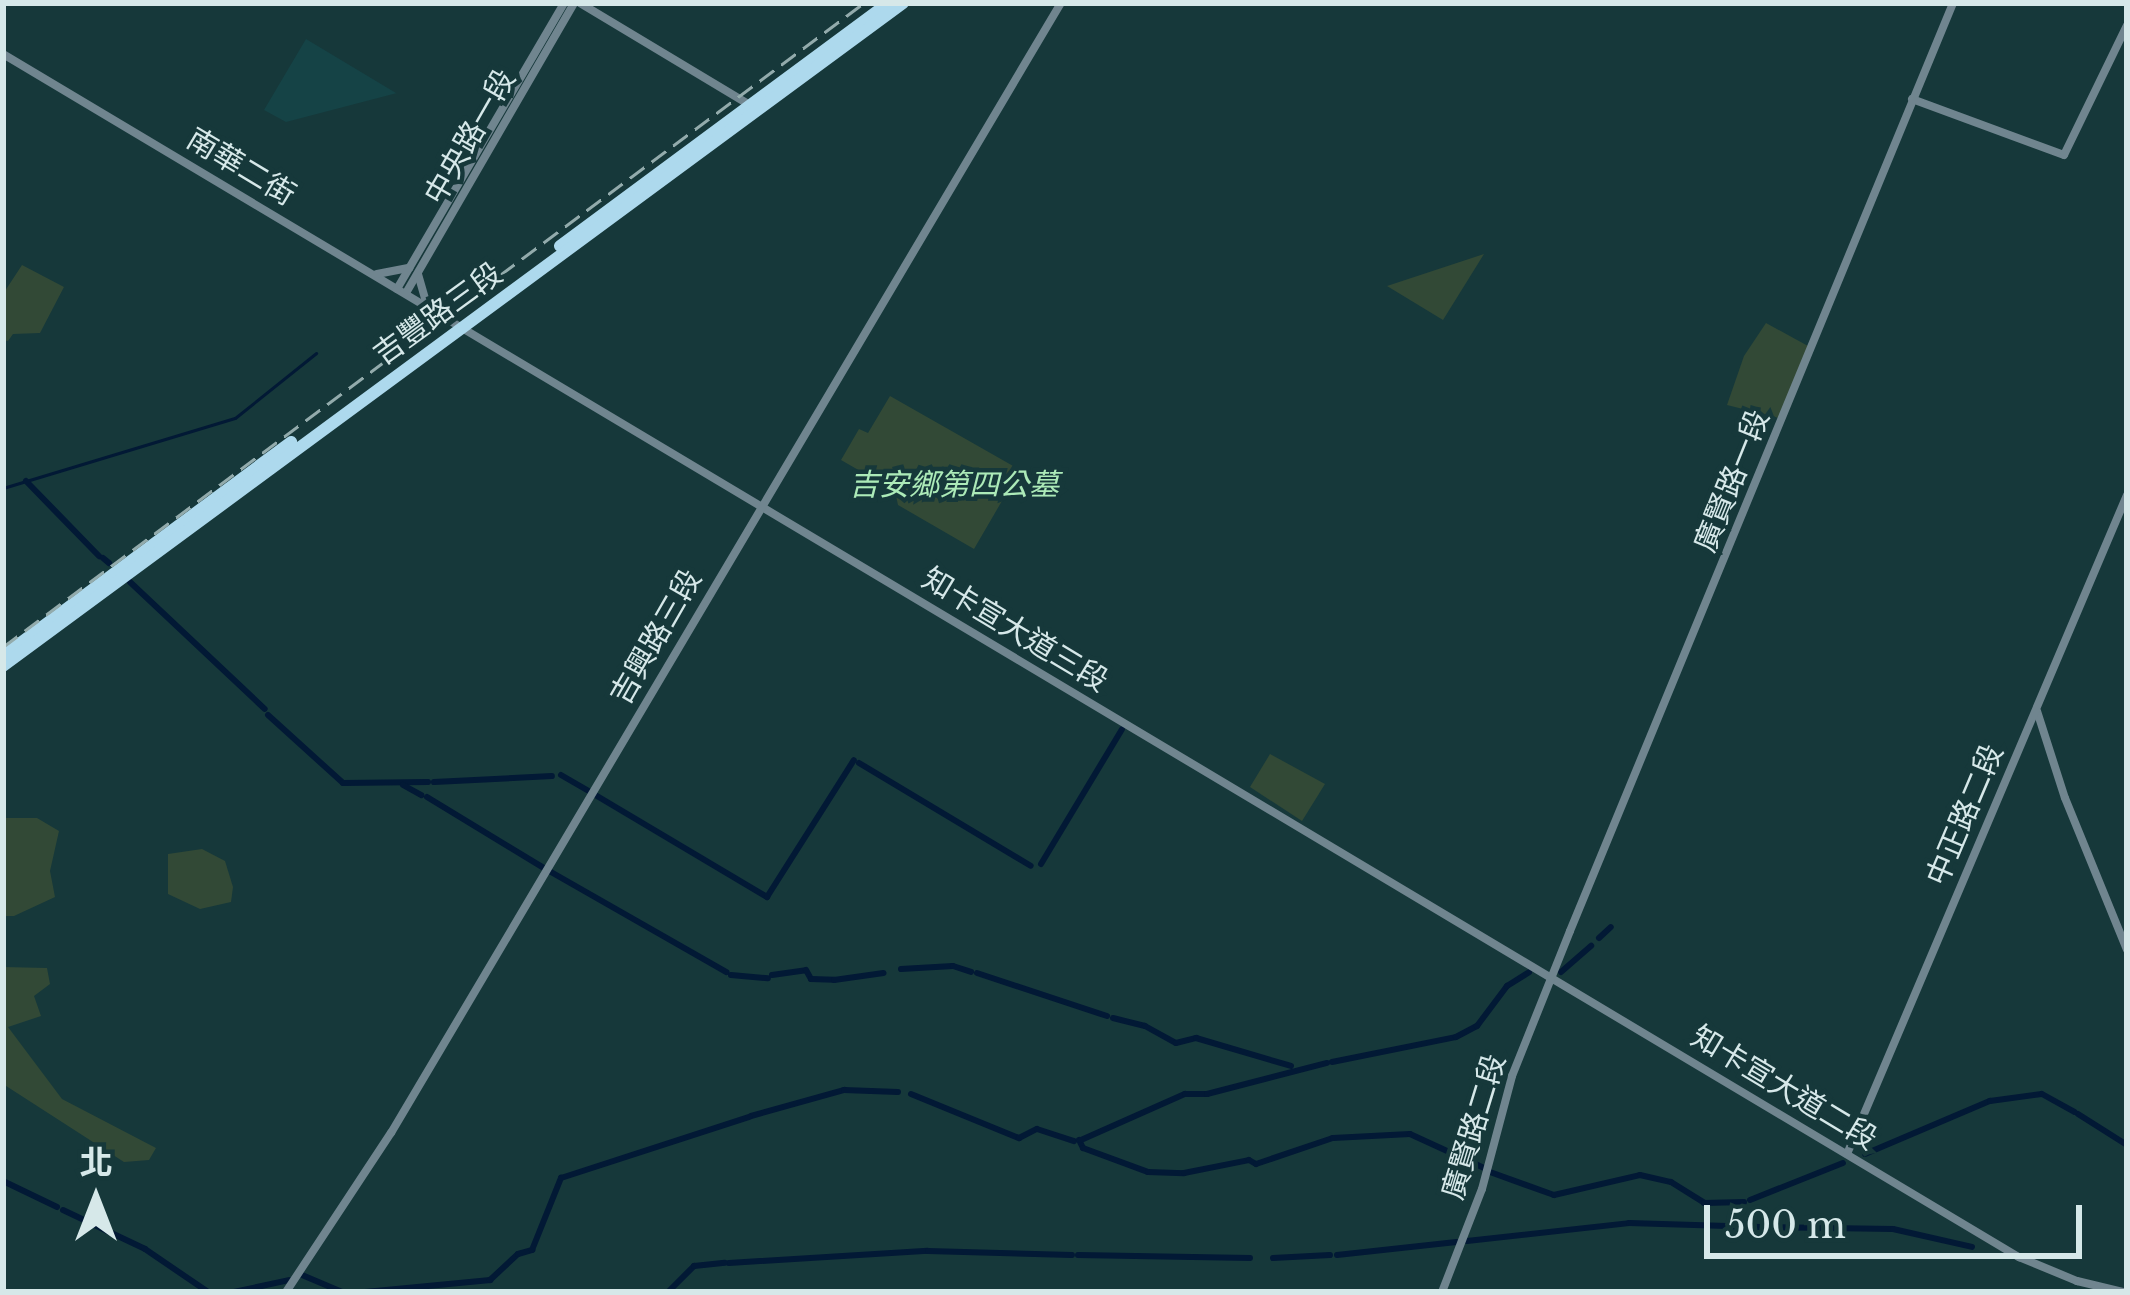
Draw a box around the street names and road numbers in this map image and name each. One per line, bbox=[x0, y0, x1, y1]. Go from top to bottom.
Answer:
street label: 中央路一段 bbox=[417, 63, 523, 211]
street label: 南華二街 bbox=[180, 121, 302, 213]
street label: 吉豐路三段 bbox=[367, 255, 509, 373]
street label: 廣賢路一段 bbox=[1687, 405, 1777, 557]
street label: 知卡宣大道三段 bbox=[916, 560, 1114, 700]
street label: 吉興路三段 bbox=[603, 563, 709, 711]
street label: 中正路二段 bbox=[1919, 739, 2011, 891]
street label: 知卡宣大道二段 bbox=[1685, 1018, 1883, 1158]
street label: 廣賢路二段 bbox=[1435, 1050, 1513, 1204]

